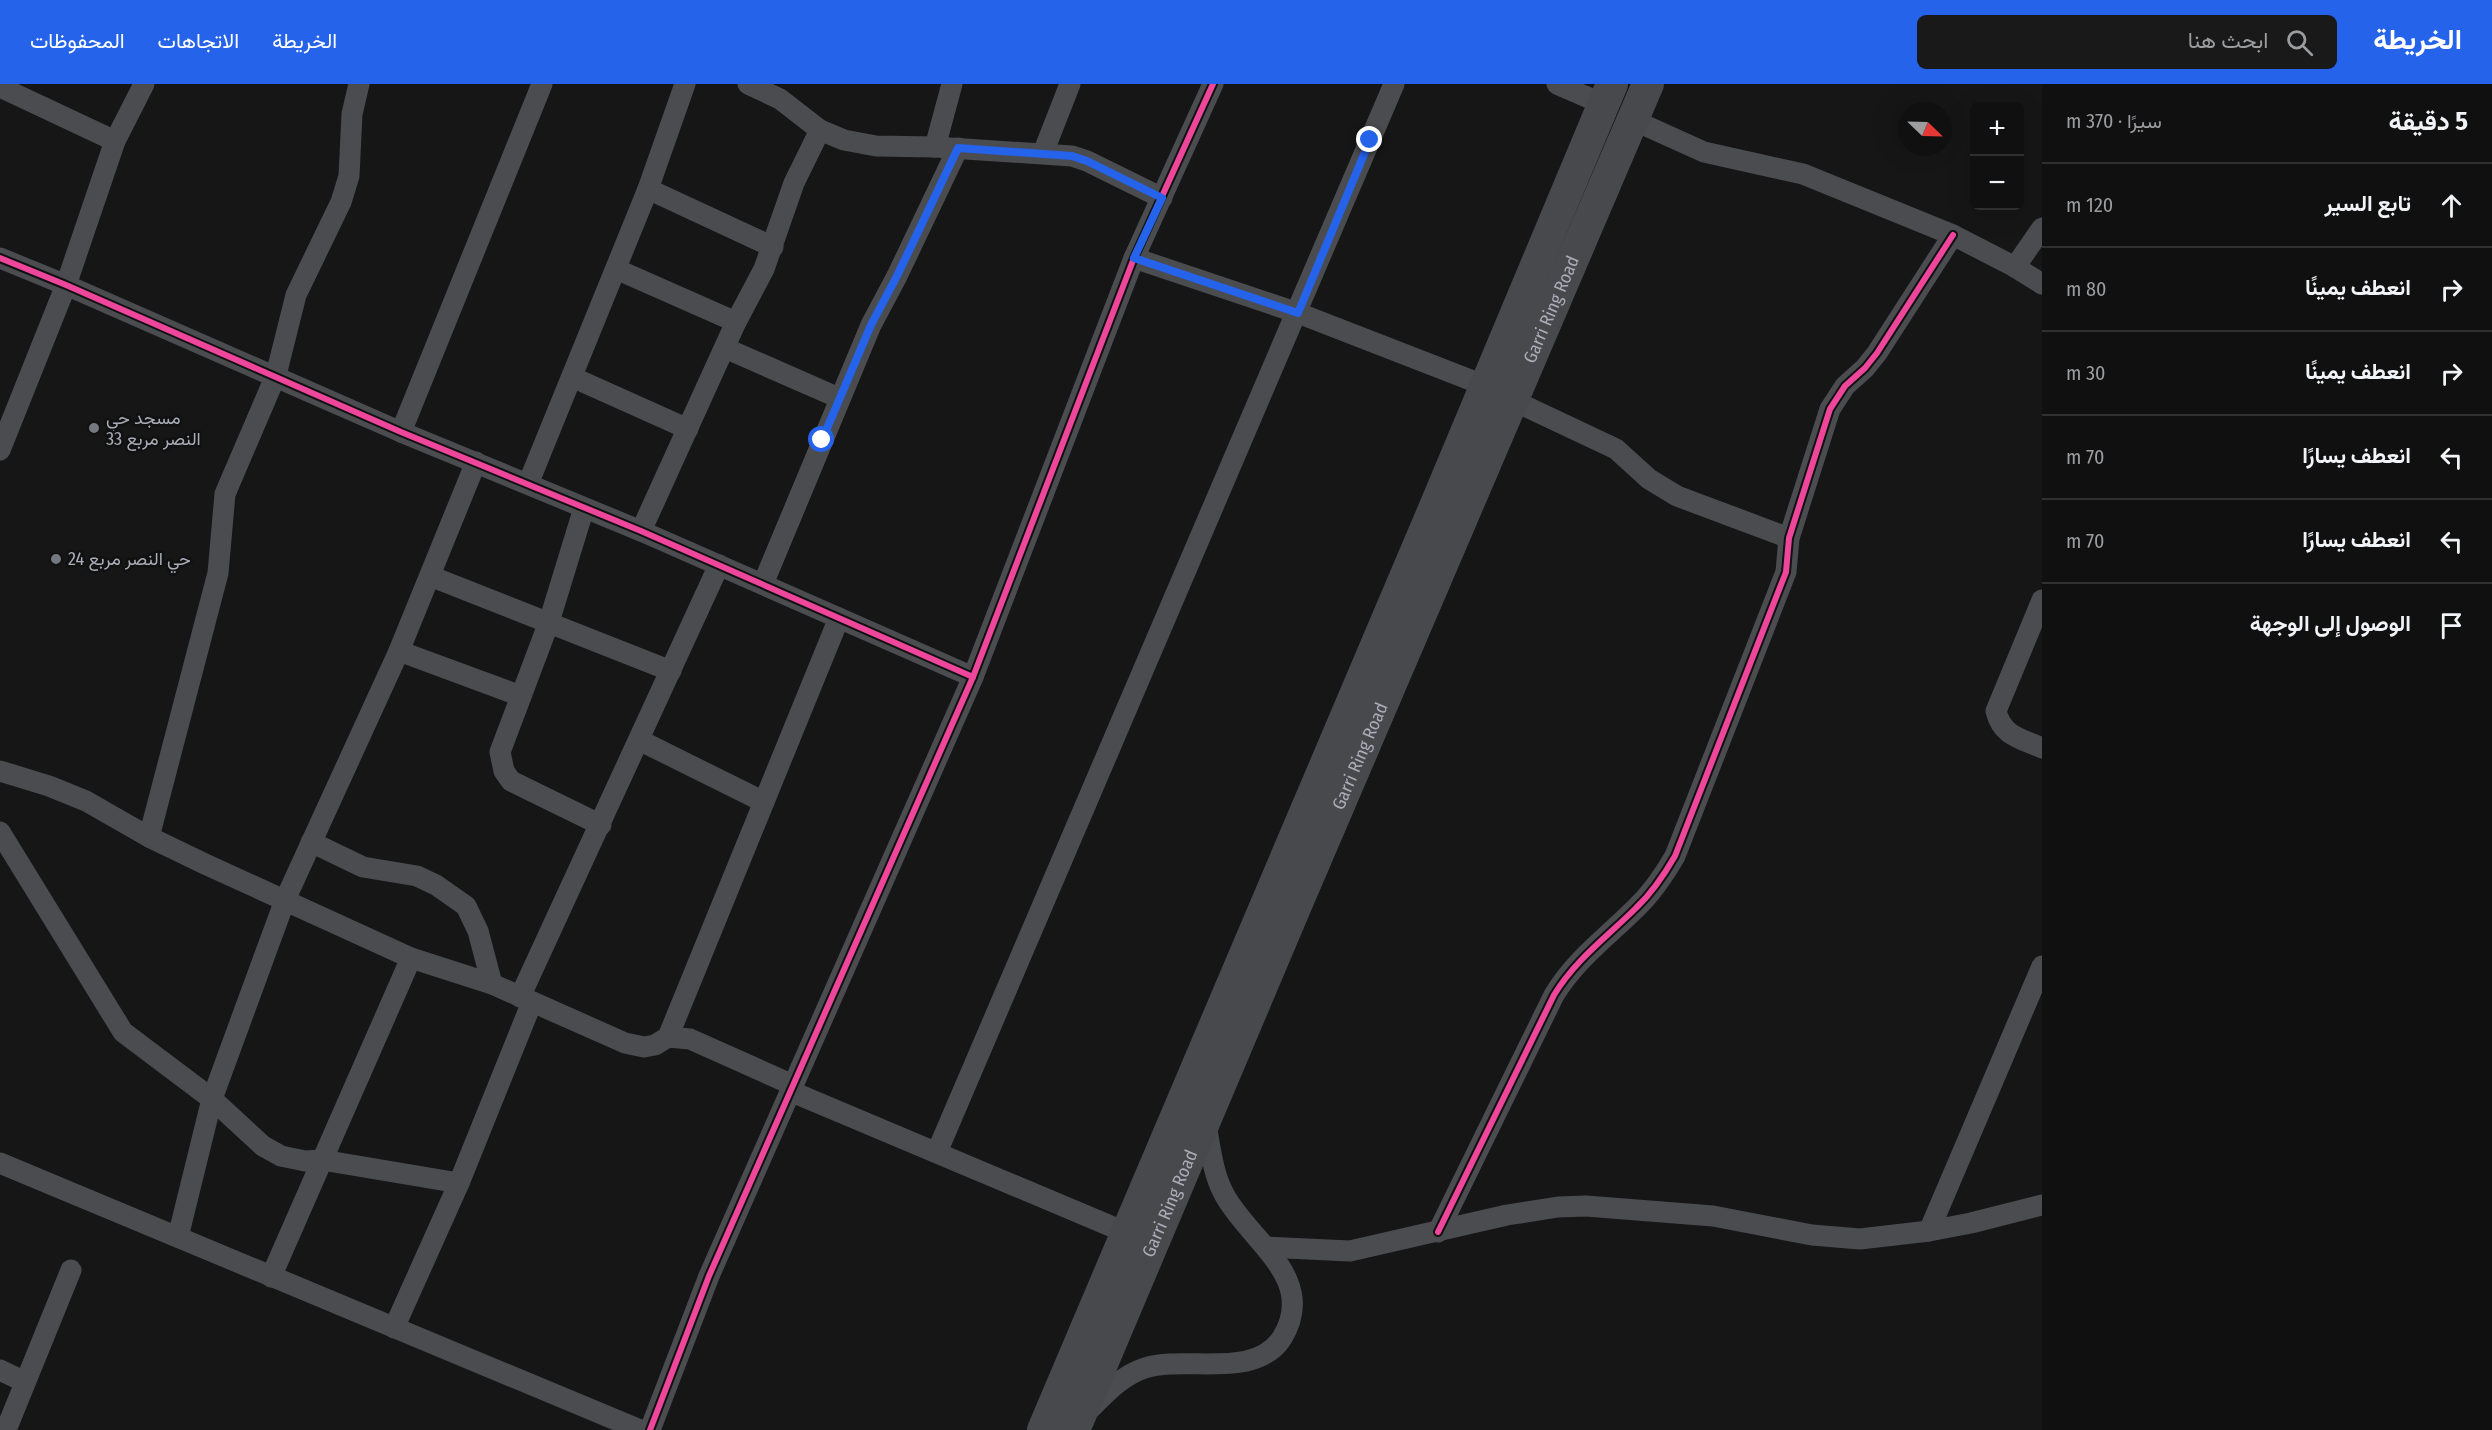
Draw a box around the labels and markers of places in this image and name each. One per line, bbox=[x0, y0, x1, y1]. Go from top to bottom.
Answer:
place label: مسجد حي النصر مربع 33 bbox=[106, 407, 201, 451]
marker: مسجد حي النصر مربع 33 bbox=[87, 421, 101, 435]
place label: حي النصر مربع 24 bbox=[68, 548, 191, 574]
marker: حي النصر مربع 24 bbox=[49, 552, 63, 566]

